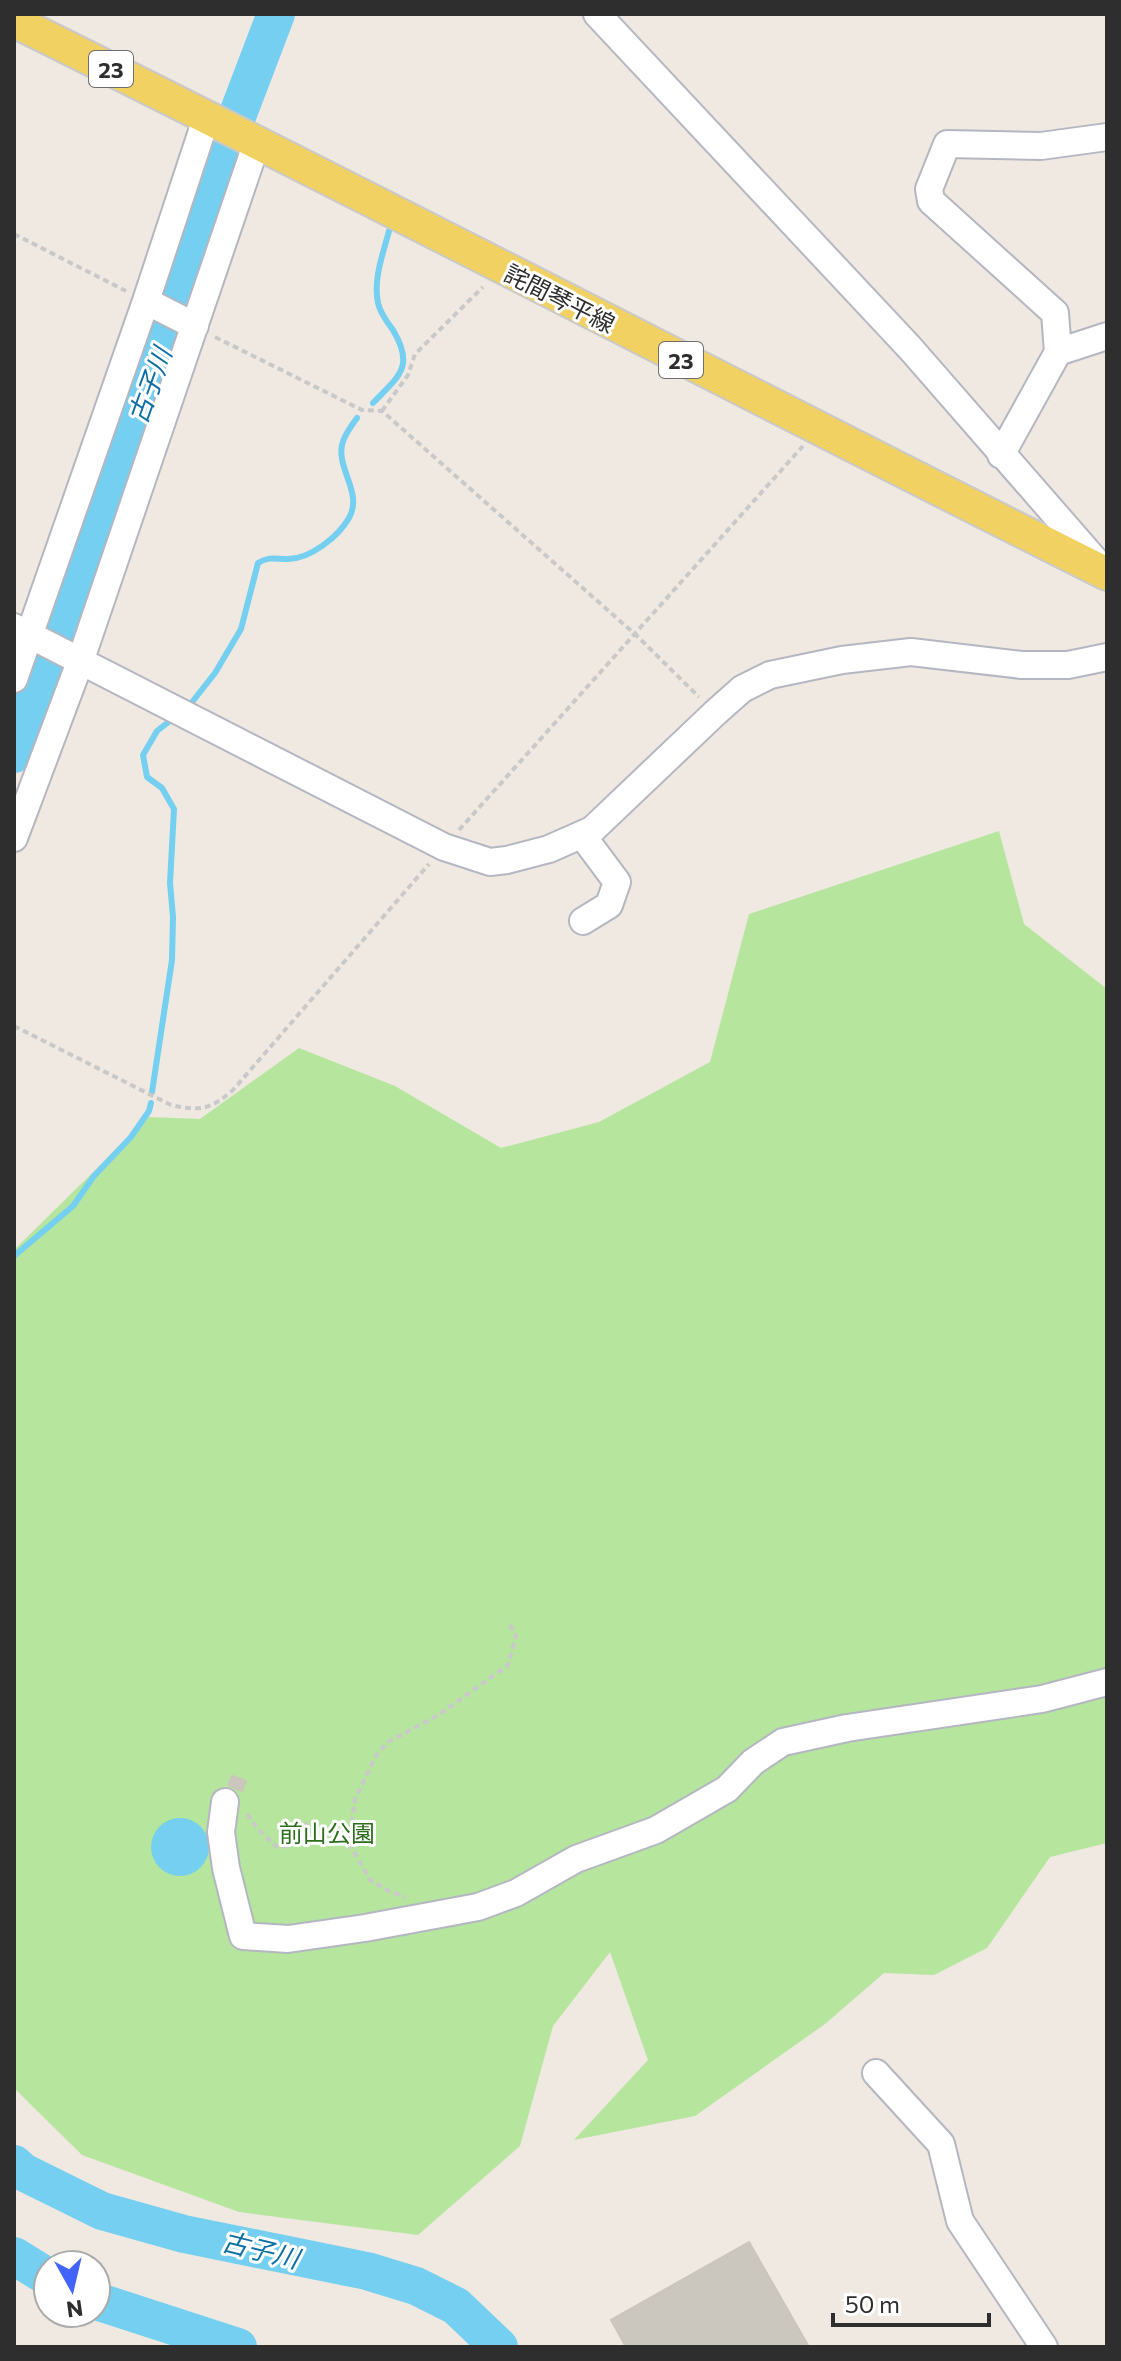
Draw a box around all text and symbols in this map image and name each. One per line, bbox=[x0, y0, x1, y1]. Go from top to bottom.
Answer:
road number: 23 bbox=[89, 51, 133, 87]
street label: 詫間琴平線 bbox=[500, 258, 620, 338]
water label: 古子川 bbox=[121, 340, 178, 427]
road number: 23 bbox=[659, 342, 703, 378]
park label: 前山公園 bbox=[279, 1818, 375, 1847]
water label: 古子川 bbox=[219, 2225, 305, 2274]
north arrow bbox=[32, 2249, 112, 2329]
scale bar bbox=[833, 2277, 989, 2327]
text: 50 m bbox=[845, 2289, 900, 2318]
text: N bbox=[65, 2295, 85, 2324]

